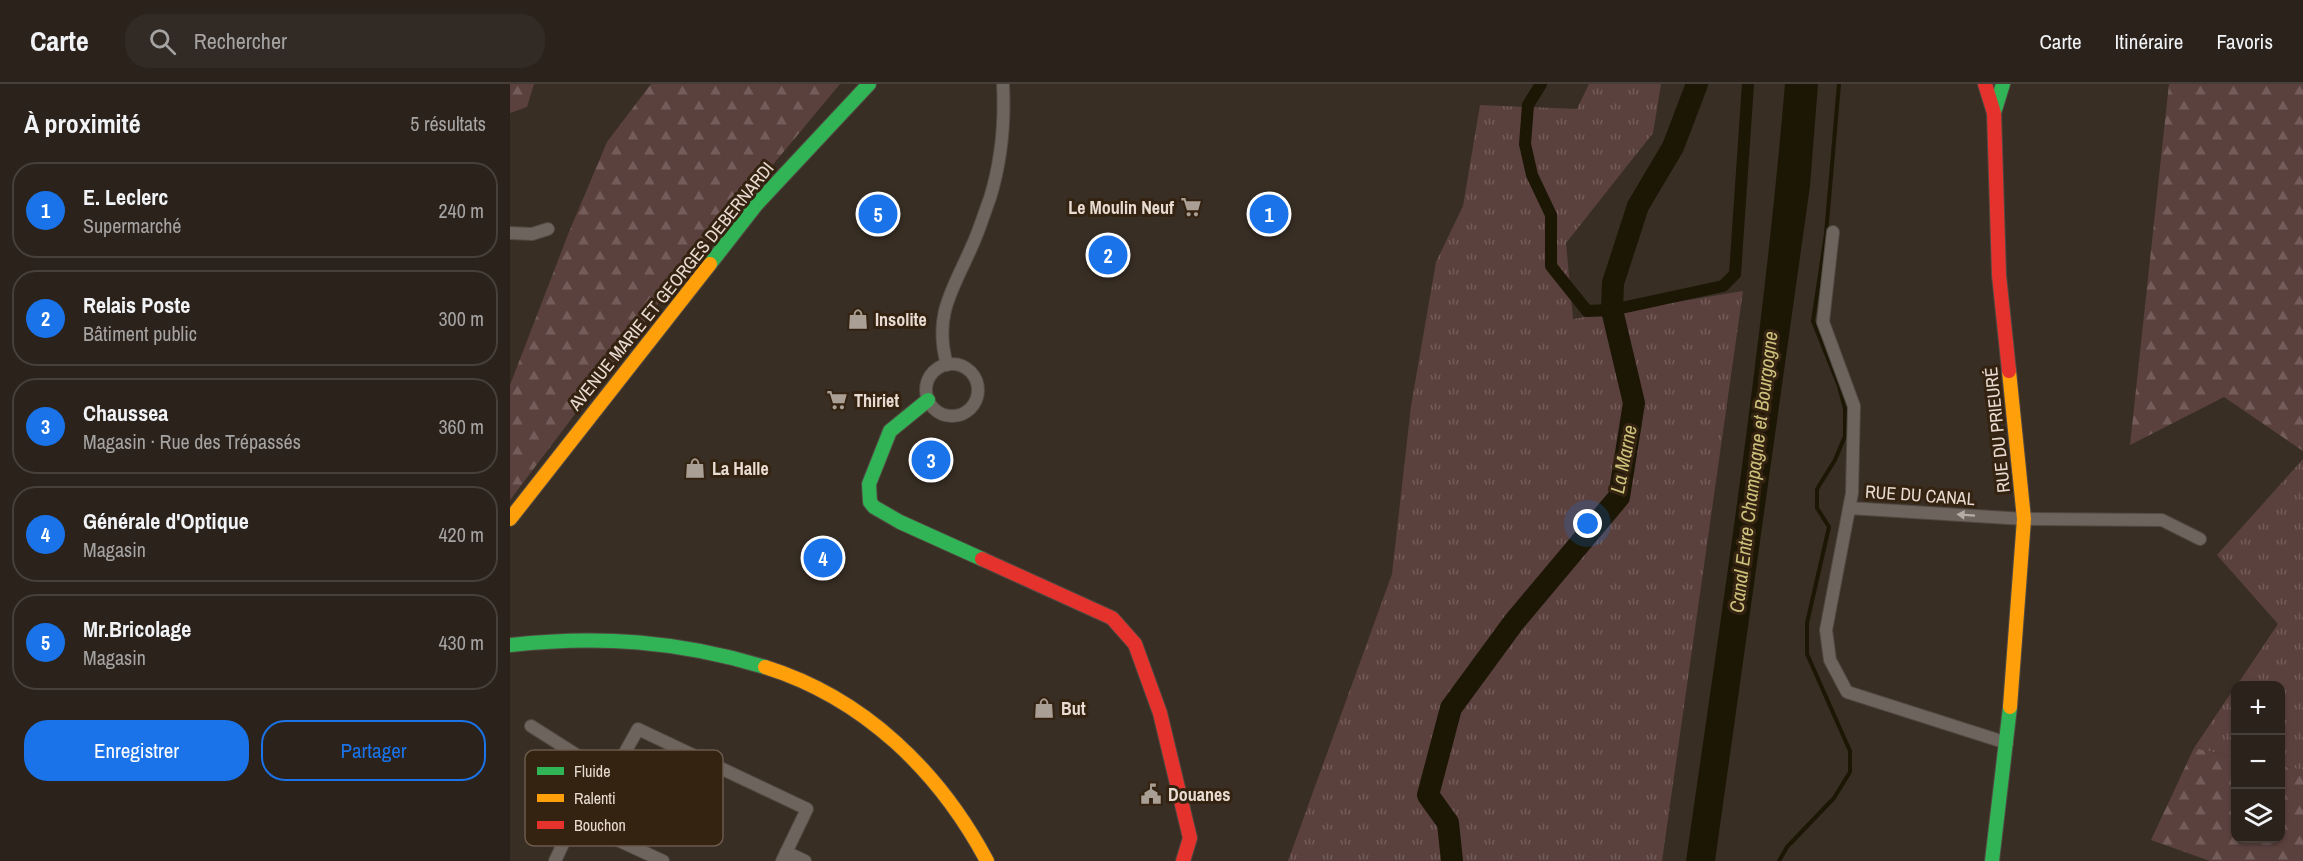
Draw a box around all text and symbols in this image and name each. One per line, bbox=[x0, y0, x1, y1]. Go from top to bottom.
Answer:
search box bbox=[125, 14, 545, 68]
text: Carte bbox=[30, 22, 89, 60]
icon: search bbox=[146, 25, 179, 58]
text: Rechercher bbox=[194, 26, 287, 56]
text: Carte bbox=[2039, 27, 2082, 56]
text: Itinéraire bbox=[2115, 27, 2183, 56]
text: Favoris bbox=[2216, 27, 2273, 56]
text: À proximité bbox=[24, 106, 141, 141]
text: 5 résultats bbox=[410, 110, 486, 137]
street label: AVENUE MARIE ET GEORGES DEBERNARDI bbox=[562, 157, 779, 416]
text: E. Leclerc bbox=[83, 182, 168, 212]
pin: 5 bbox=[858, 192, 898, 236]
pin: 1 bbox=[1250, 192, 1288, 236]
place label: Le Moulin Neuf bbox=[1068, 195, 1174, 220]
supermarket icon: Le Moulin Neuf bbox=[1179, 195, 1203, 219]
text: 1 bbox=[41, 197, 50, 224]
text: 240 m bbox=[438, 197, 484, 224]
text: Supermarché bbox=[83, 212, 181, 239]
pin: 2 bbox=[1088, 232, 1128, 278]
text: Relais Poste bbox=[83, 290, 190, 320]
text: 2 bbox=[41, 305, 50, 332]
text: 300 m bbox=[438, 305, 484, 332]
shop icon: Insolite bbox=[846, 307, 870, 331]
place label: Insolite bbox=[875, 307, 927, 332]
text: Bâtiment public bbox=[83, 320, 197, 347]
water label: Canal Entre Champagne et Bourgogne bbox=[1722, 330, 1784, 614]
street label: RUE DU PRIEURÉ bbox=[1978, 366, 2016, 494]
supermarket icon: Thiriet bbox=[825, 388, 849, 412]
place label: Thiriet bbox=[854, 388, 899, 413]
text: Chaussea bbox=[83, 398, 168, 428]
text: 3 bbox=[41, 413, 50, 440]
text: 360 m bbox=[438, 413, 484, 440]
water label: La Marne bbox=[1603, 422, 1643, 496]
text: Magasin · Rue des Trépassés bbox=[83, 428, 301, 455]
pin: 3 bbox=[912, 438, 950, 482]
shop icon: La Halle bbox=[683, 456, 707, 480]
place label: La Halle bbox=[712, 456, 769, 481]
street label: RUE DU CANAL bbox=[1864, 479, 1976, 511]
text: Générale d'Optique bbox=[83, 506, 249, 536]
your location bbox=[1573, 509, 1602, 538]
one-way arrow bbox=[1956, 511, 1975, 520]
text: 4 bbox=[41, 521, 50, 548]
text: 420 m bbox=[438, 521, 484, 548]
text: Magasin bbox=[83, 536, 146, 563]
pin: 4 bbox=[804, 536, 842, 580]
text: Mr.Bricolage bbox=[83, 614, 191, 644]
text: 5 bbox=[41, 629, 50, 656]
text: 430 m bbox=[438, 629, 484, 656]
text: Magasin bbox=[83, 644, 146, 671]
map controls bbox=[2231, 681, 2285, 843]
button: + bbox=[2231, 681, 2285, 735]
shop icon: But bbox=[1032, 696, 1056, 720]
place label: But bbox=[1061, 696, 1086, 721]
button: Enregistrer bbox=[24, 720, 249, 781]
button: Partager bbox=[261, 720, 486, 781]
button: − bbox=[2231, 735, 2285, 789]
legend bbox=[525, 750, 723, 846]
text: Fluide bbox=[574, 760, 610, 782]
public building icon: Douanes bbox=[1139, 782, 1163, 806]
place label: Douanes bbox=[1168, 782, 1230, 807]
text: Ralenti bbox=[574, 787, 616, 809]
button: layers bbox=[2231, 789, 2285, 843]
text: Bouchon bbox=[574, 814, 626, 836]

